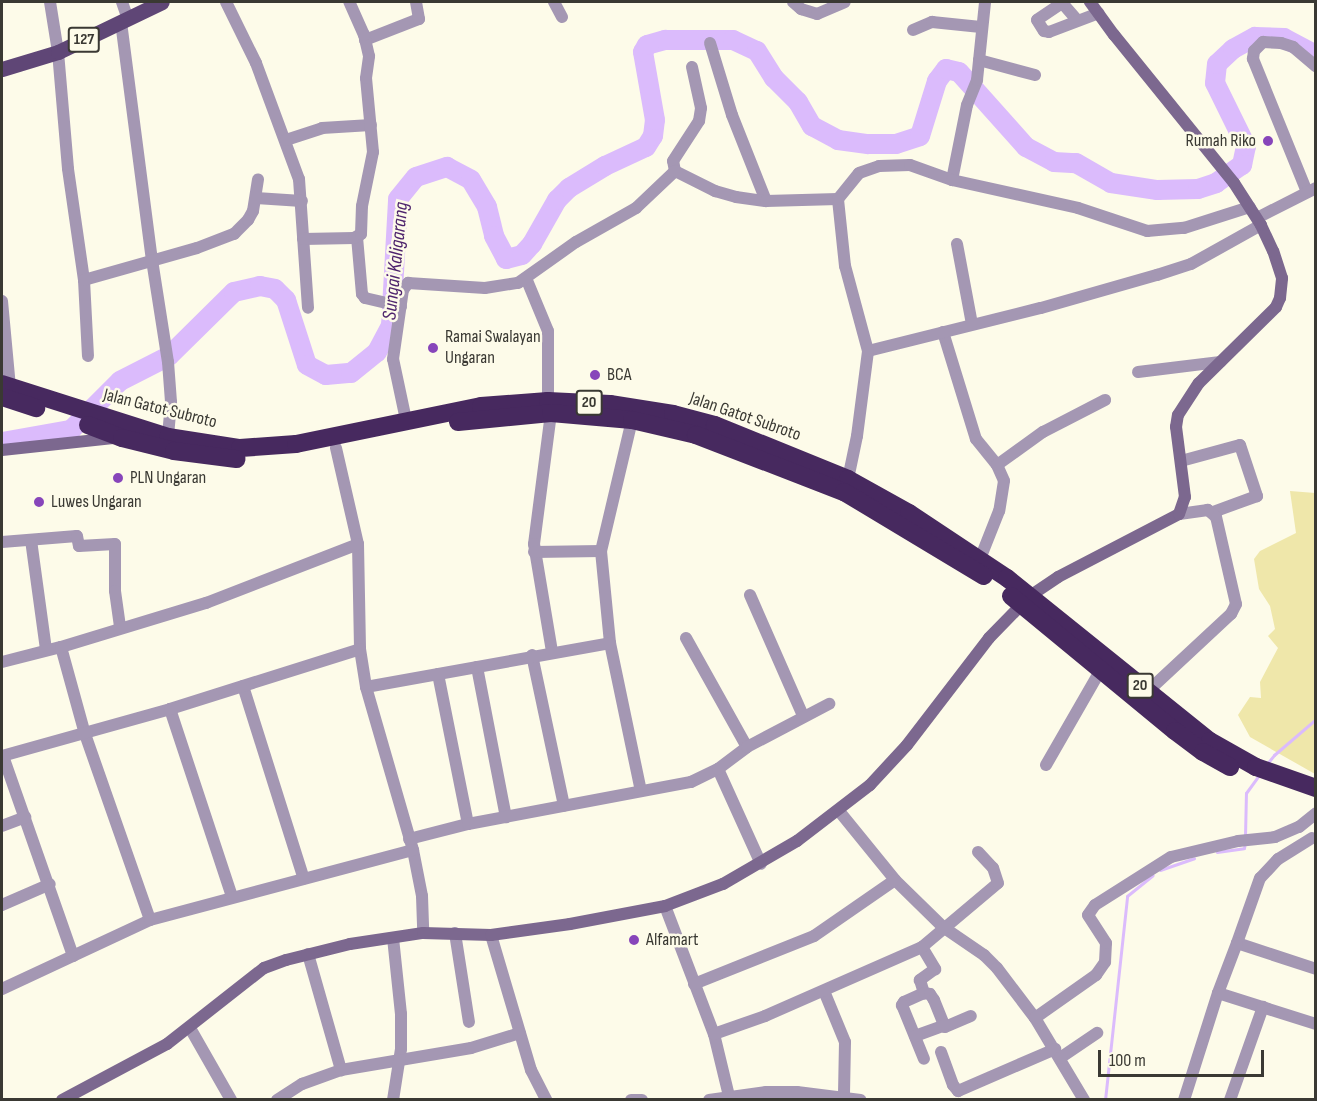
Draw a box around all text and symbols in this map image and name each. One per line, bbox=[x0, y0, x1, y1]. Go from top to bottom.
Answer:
road number: 127 bbox=[68, 27, 100, 53]
place label: Rumah Riko bbox=[1185, 130, 1256, 152]
marker: Rumah Riko bbox=[1261, 134, 1275, 148]
water label: Sungai Kaligarang bbox=[378, 201, 414, 321]
place label: Ramai Swalayan Ungaran bbox=[445, 327, 541, 370]
marker: Ramai Swalayan Ungaran bbox=[426, 341, 440, 355]
place label: BCA bbox=[607, 364, 631, 386]
marker: BCA bbox=[588, 368, 602, 382]
street label: Jalan Gatot Subroto bbox=[101, 384, 219, 434]
street label: Jalan Gatot Subroto bbox=[686, 388, 804, 446]
road number: 20 bbox=[576, 390, 602, 416]
place label: PLN Ungaran bbox=[130, 467, 206, 489]
marker: PLN Ungaran bbox=[111, 471, 125, 485]
place label: Luwes Ungaran bbox=[51, 491, 142, 513]
marker: Luwes Ungaran bbox=[32, 495, 46, 509]
road number: 20 bbox=[1126, 673, 1154, 699]
place label: Alfamart bbox=[646, 929, 699, 951]
marker: Alfamart bbox=[627, 933, 641, 947]
scale bar bbox=[1101, 1038, 1268, 1076]
text: 100 m bbox=[1109, 1050, 1146, 1071]

